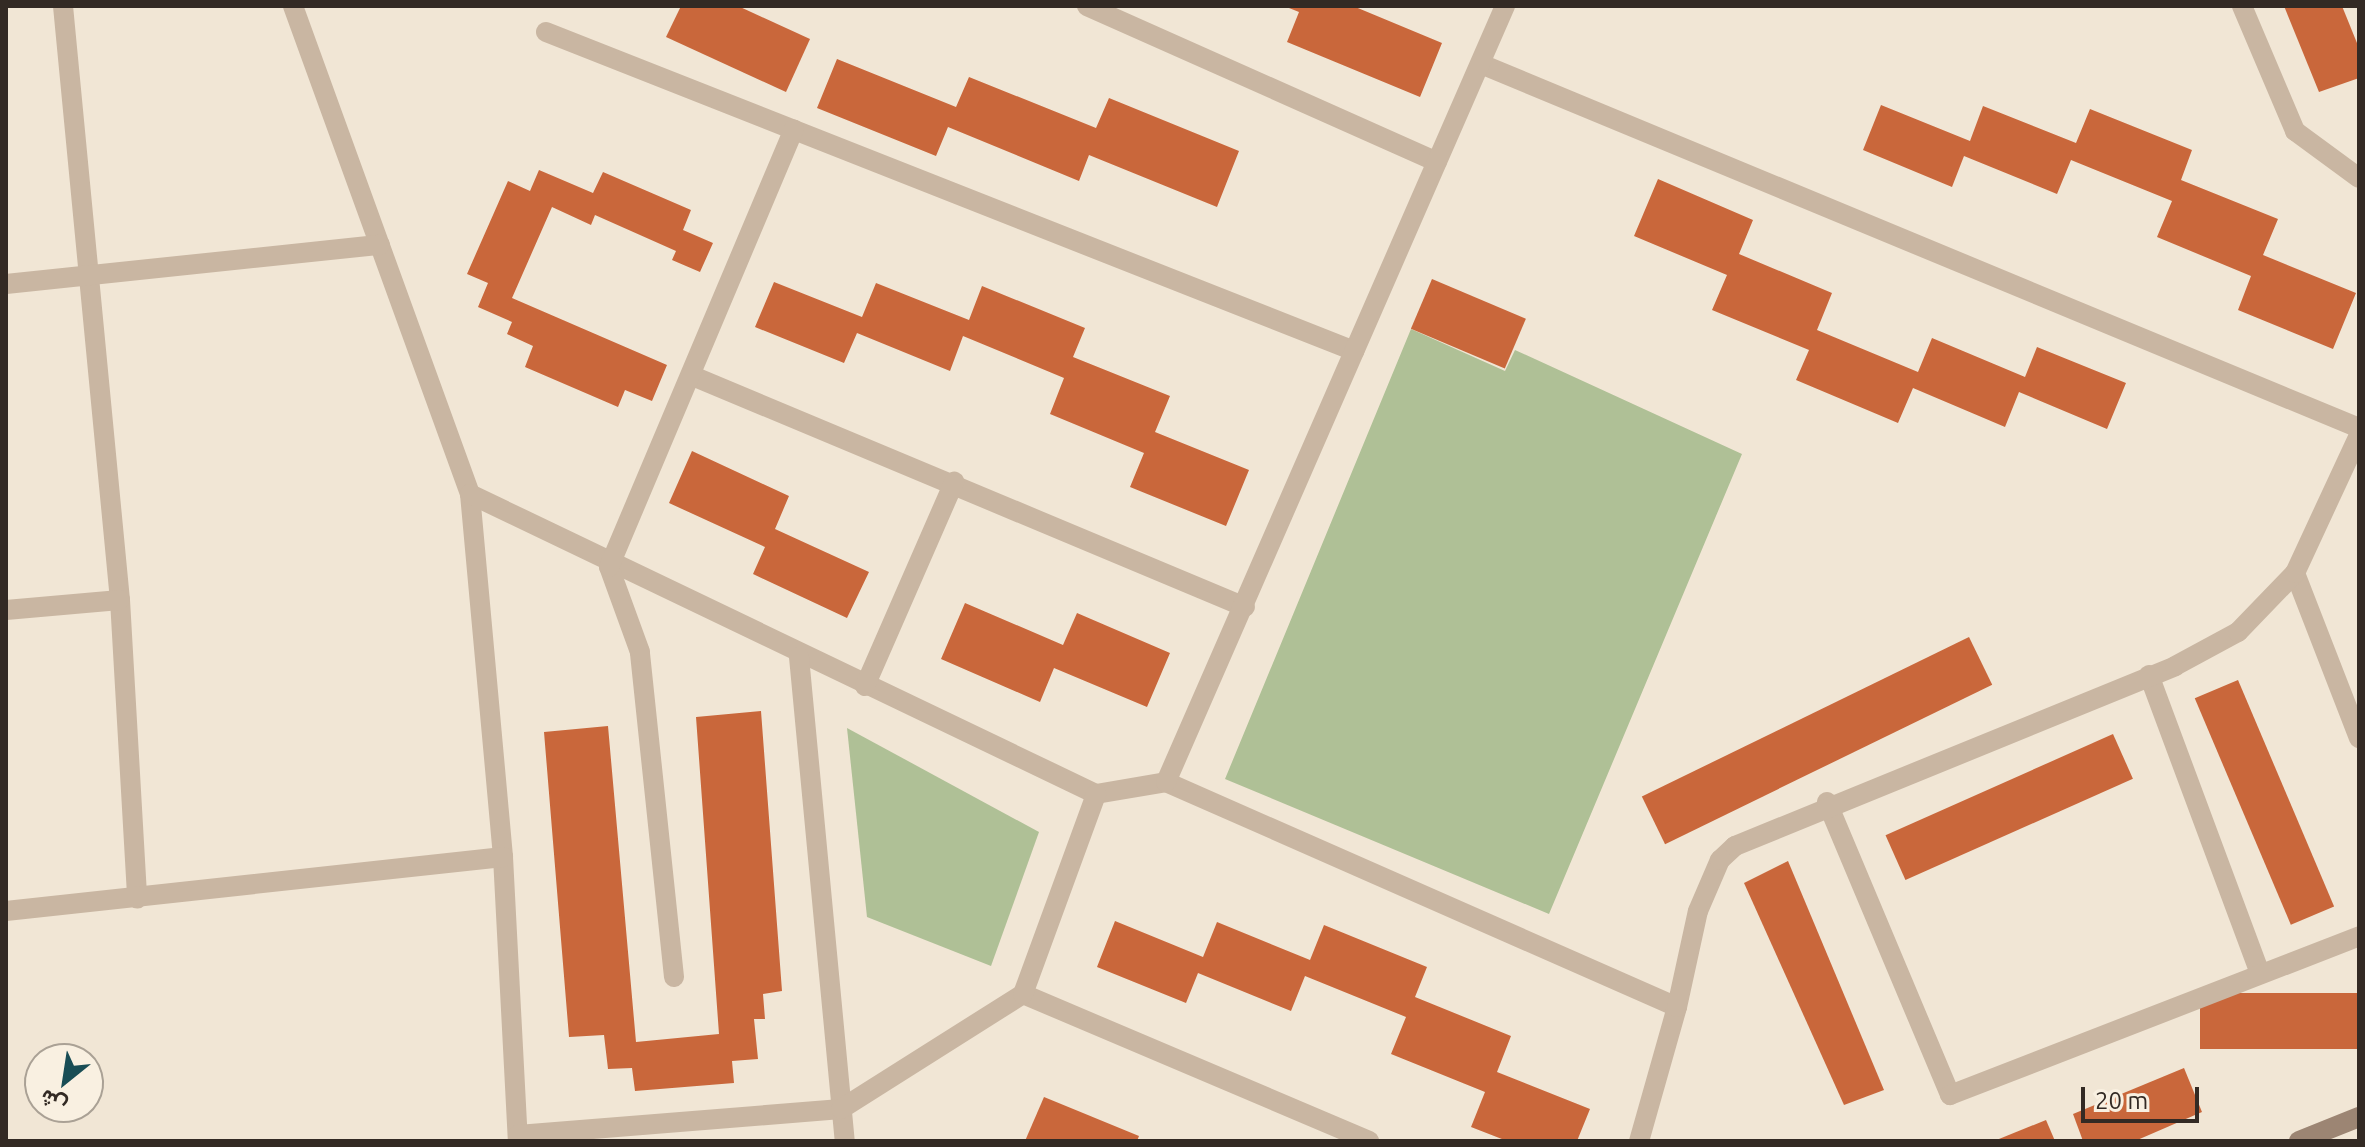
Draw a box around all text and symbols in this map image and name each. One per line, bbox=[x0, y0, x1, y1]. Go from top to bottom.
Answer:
north arrow bbox=[24, 1043, 104, 1123]
scale bar bbox=[2085, 1071, 2203, 1121]
text: ش bbox=[35, 1085, 70, 1120]
text: 20 m bbox=[2095, 1087, 2148, 1114]

